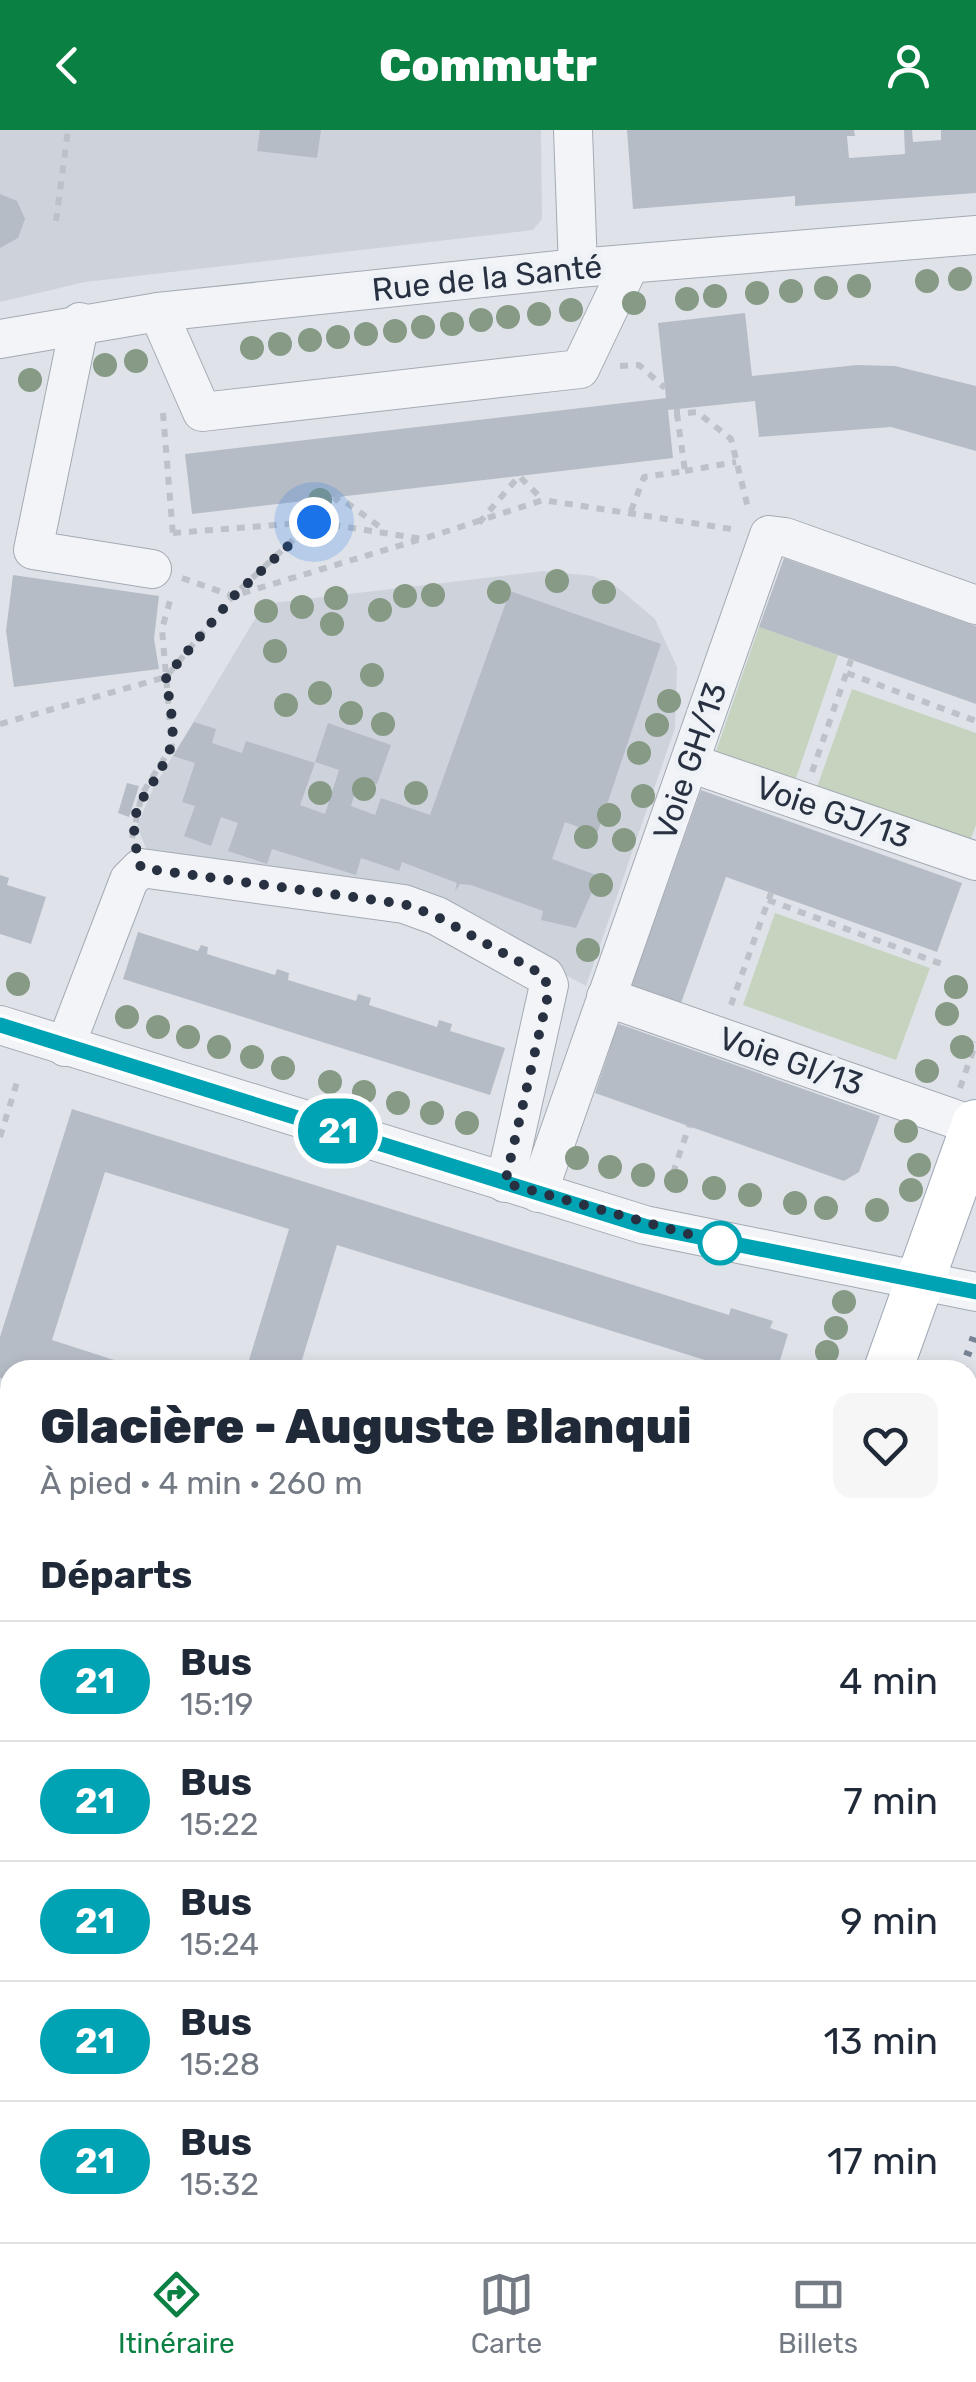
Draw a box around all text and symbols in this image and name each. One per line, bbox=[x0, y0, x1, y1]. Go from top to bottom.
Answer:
icon: back bbox=[40, 38, 95, 93]
icon: person bbox=[881, 38, 936, 93]
text: Commutr bbox=[379, 39, 597, 92]
street label: Rue de la Santé bbox=[370, 247, 604, 309]
your location bbox=[289, 497, 339, 547]
street label: Voie GH/13 bbox=[645, 677, 735, 845]
street label: Voie GJ/13 bbox=[751, 768, 915, 856]
street label: Voie GI/13 bbox=[714, 1019, 868, 1103]
line badge: 21 bbox=[293, 1098, 383, 1164]
text: 21 bbox=[318, 1110, 358, 1152]
unlabelled marker bbox=[699, 1222, 741, 1264]
button: heart bbox=[833, 1393, 938, 1498]
text: Glacière - Auguste Blanqui bbox=[40, 1398, 692, 1455]
text: À pied · 4 min · 260 m bbox=[40, 1464, 363, 1502]
text: Départs bbox=[40, 1552, 192, 1598]
text: Bus bbox=[180, 1639, 252, 1685]
text: 4 min bbox=[839, 1658, 938, 1704]
text: 21 bbox=[75, 1660, 115, 1702]
text: 15:19 bbox=[180, 1685, 254, 1723]
text: Bus bbox=[180, 1759, 252, 1805]
text: 7 min bbox=[843, 1778, 938, 1824]
text: 21 bbox=[75, 1780, 115, 1822]
text: 15:22 bbox=[180, 1805, 258, 1843]
text: Bus bbox=[180, 1879, 252, 1925]
text: 9 min bbox=[840, 1898, 938, 1944]
text: 21 bbox=[75, 1900, 115, 1942]
text: 15:24 bbox=[180, 1925, 259, 1963]
text: Bus bbox=[180, 1999, 252, 2045]
text: 13 min bbox=[824, 2018, 938, 2064]
text: 21 bbox=[75, 2020, 115, 2062]
text: 15:28 bbox=[180, 2045, 260, 2083]
text: Bus bbox=[180, 2119, 252, 2165]
text: 17 min bbox=[827, 2138, 938, 2184]
text: 21 bbox=[75, 2140, 115, 2182]
text: 15:32 bbox=[180, 2165, 259, 2203]
tab: Itinéraire bbox=[118, 2267, 235, 2360]
tab: Carte bbox=[471, 2267, 542, 2360]
tab: Billets bbox=[778, 2267, 858, 2360]

